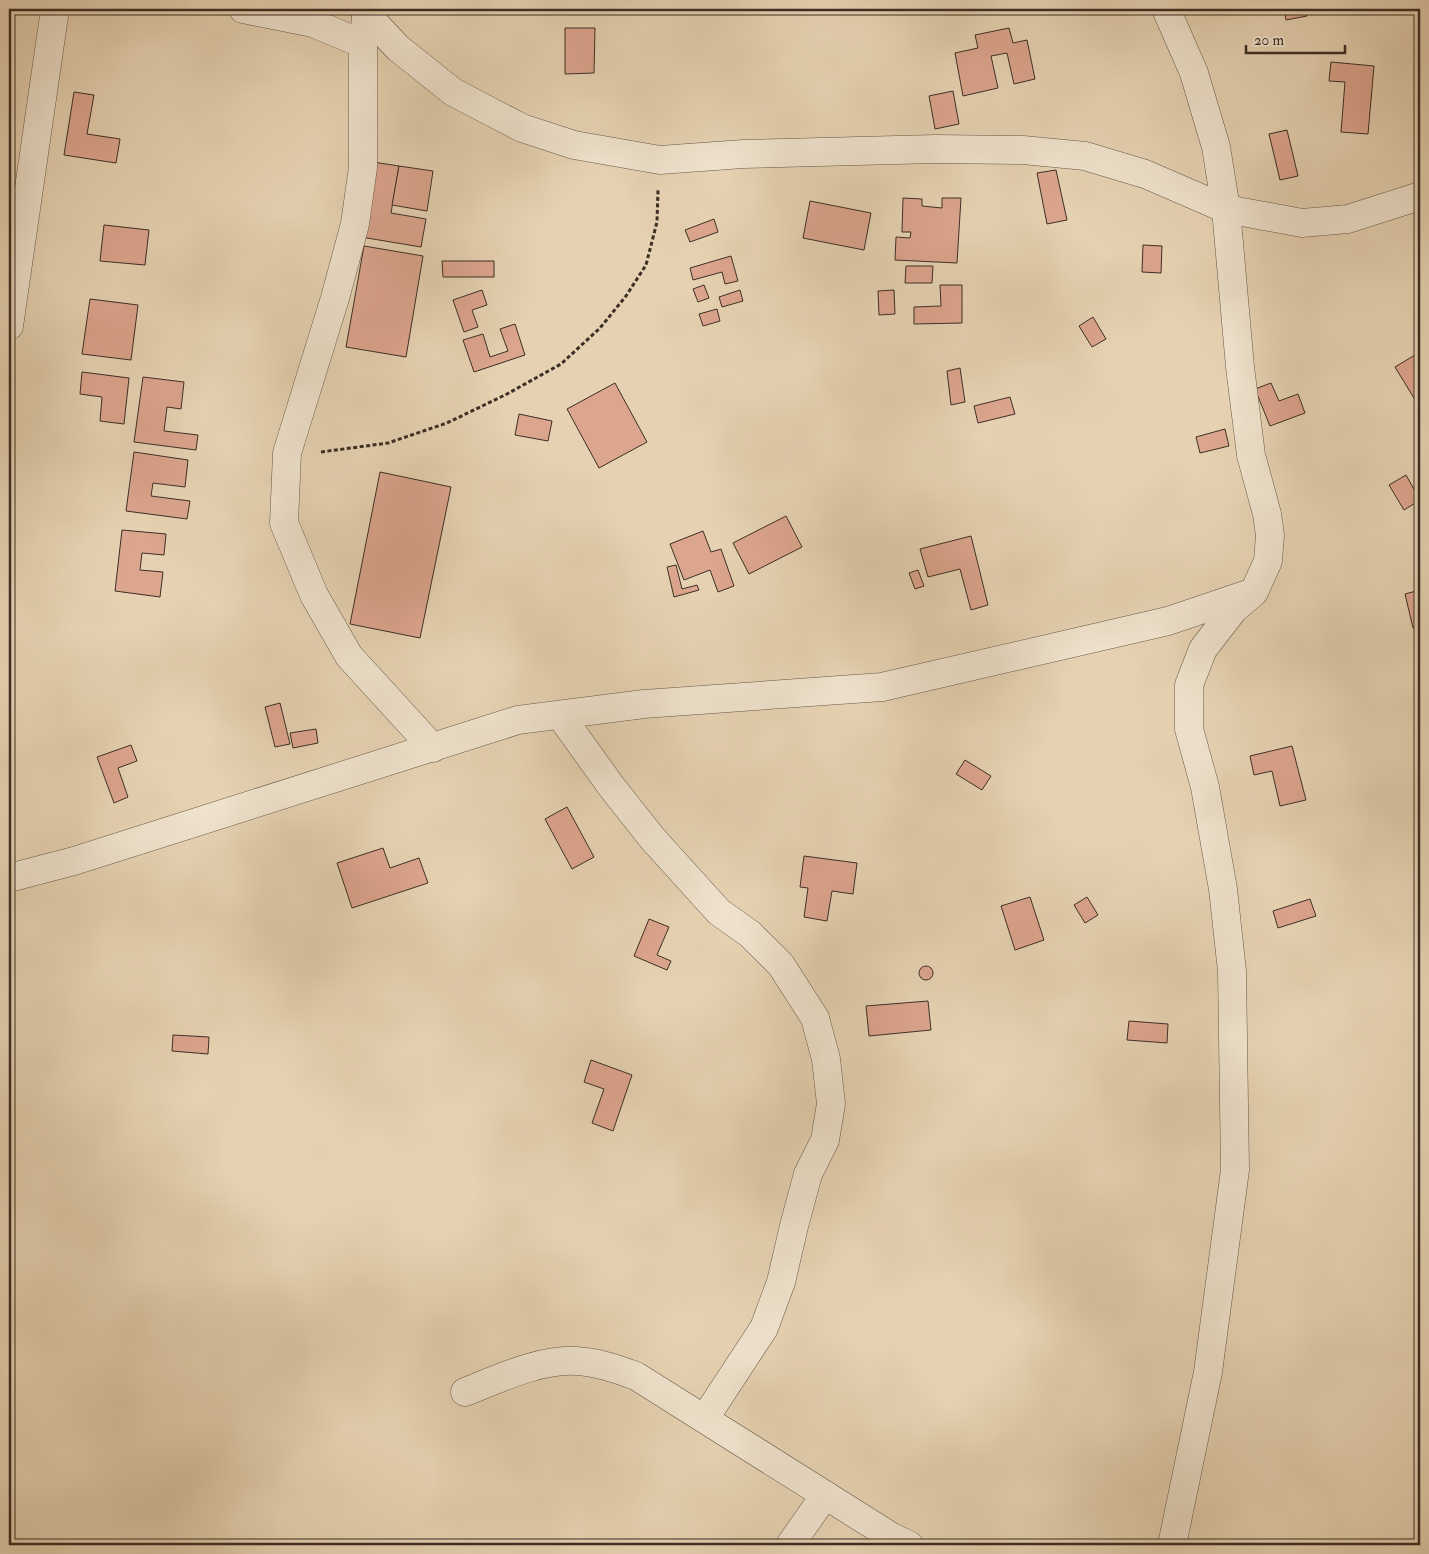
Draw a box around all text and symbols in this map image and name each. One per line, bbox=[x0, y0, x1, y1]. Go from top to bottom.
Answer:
scale bar bbox=[1246, 22, 1345, 54]
text: 20 m bbox=[1254, 31, 1284, 50]

